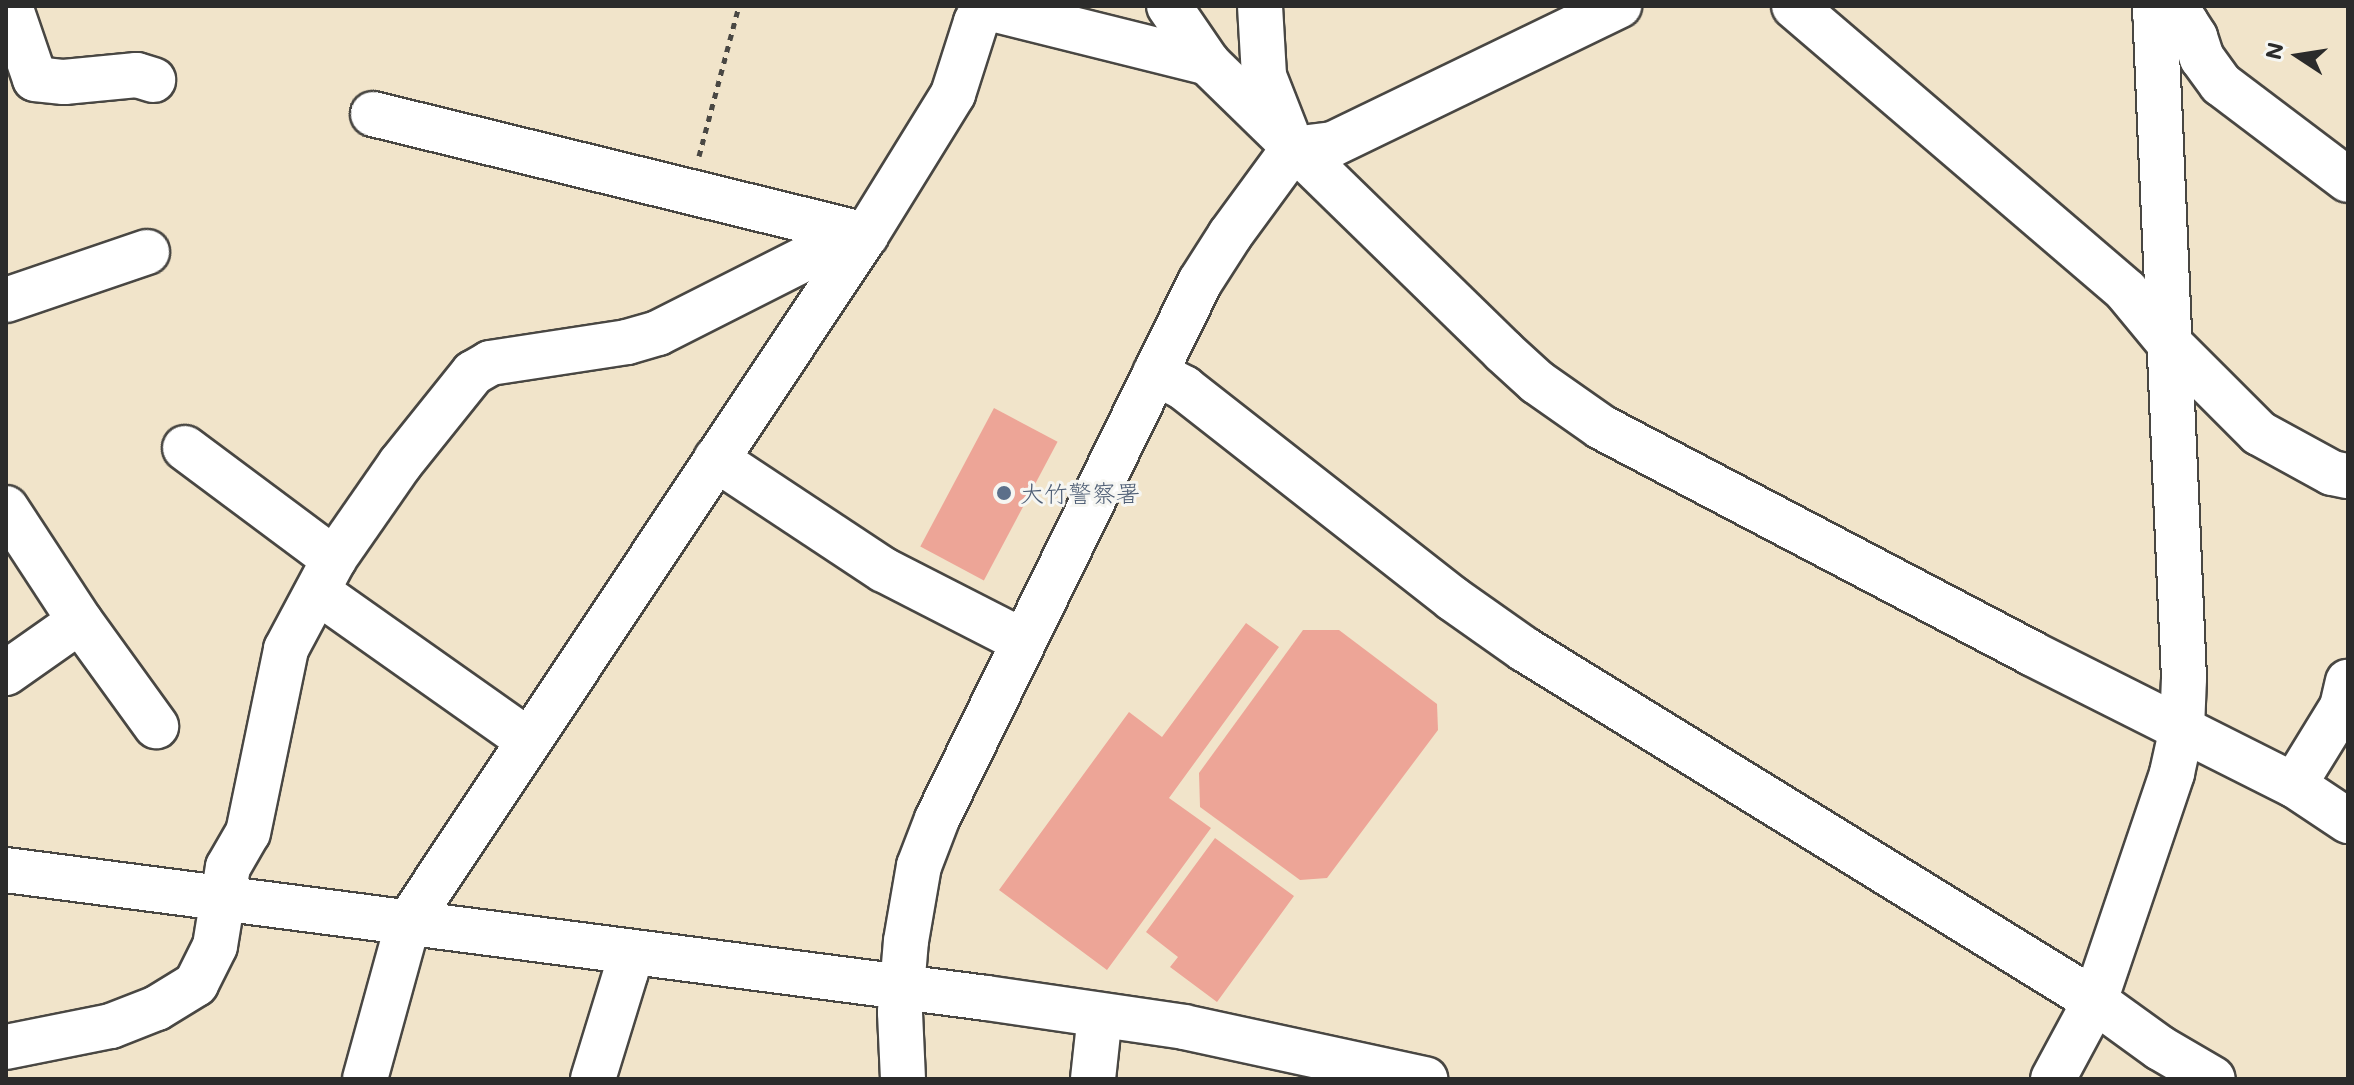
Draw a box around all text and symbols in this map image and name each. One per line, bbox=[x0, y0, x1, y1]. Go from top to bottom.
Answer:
north arrow bbox=[2258, 16, 2338, 96]
text: N bbox=[2258, 40, 2290, 62]
place label: 大竹警察署 bbox=[1020, 479, 1140, 507]
marker: 大竹警察署 bbox=[995, 484, 1013, 502]

